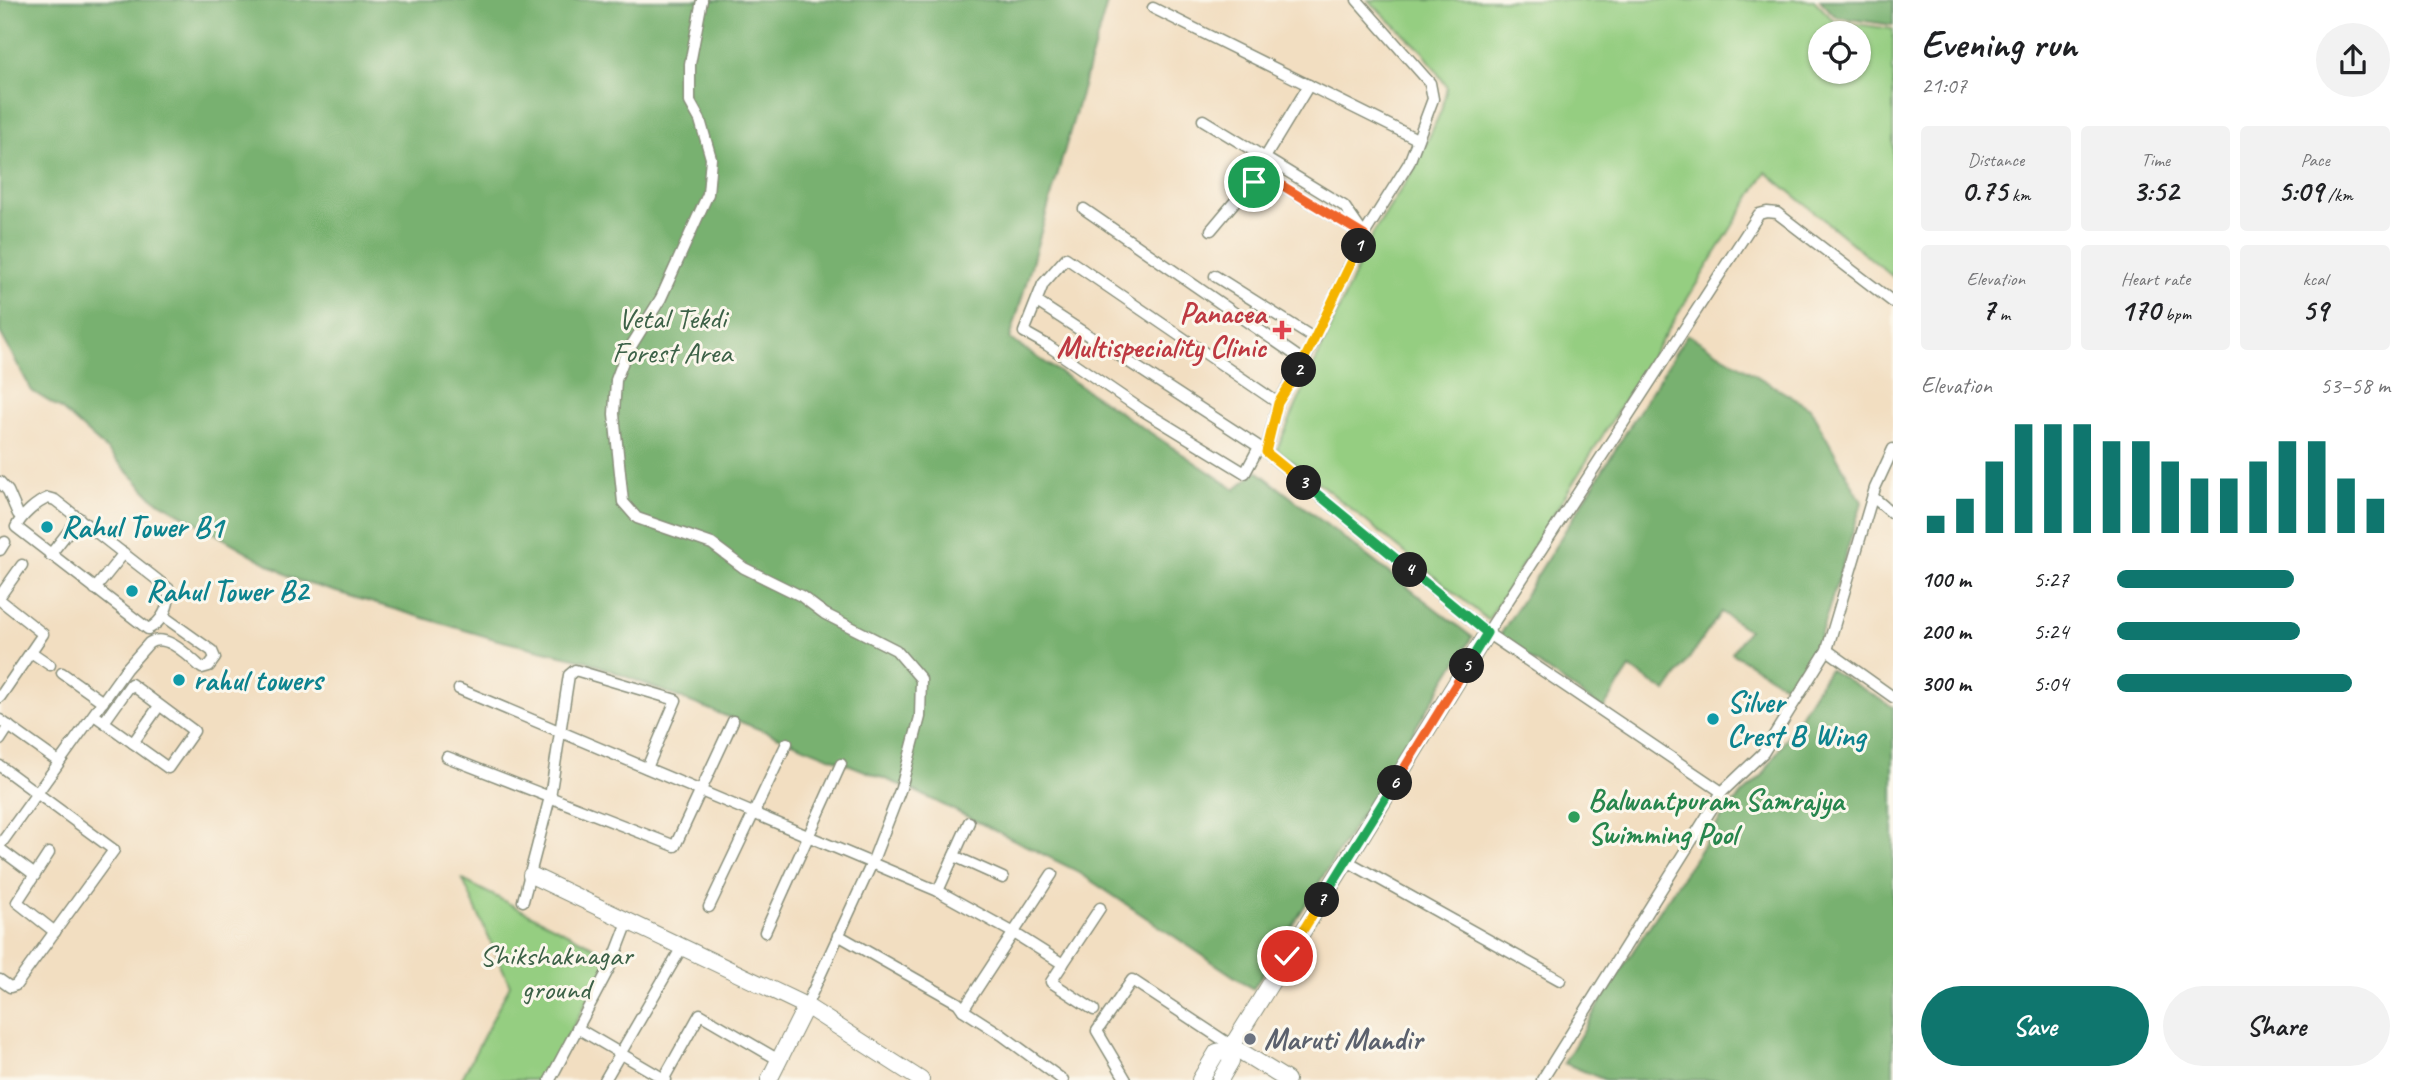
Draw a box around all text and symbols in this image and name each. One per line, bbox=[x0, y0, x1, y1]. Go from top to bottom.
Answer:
map controls bbox=[1808, 21, 1871, 84]
button: locate bbox=[1808, 21, 1871, 84]
text: Evening run bbox=[1921, 21, 2077, 68]
button: share bbox=[2316, 23, 2390, 97]
text: 21:07 bbox=[1921, 71, 1967, 100]
text: Distance bbox=[1967, 148, 2024, 172]
text: Time bbox=[2141, 148, 2170, 172]
text: Pace bbox=[2301, 148, 2330, 172]
pin bbox=[1224, 152, 1284, 212]
icon: arrive bbox=[1235, 163, 1273, 201]
text: 0.75 bbox=[1961, 172, 2007, 210]
text: 3:52 bbox=[2133, 172, 2178, 210]
text: 5:09 bbox=[2278, 172, 2323, 210]
text: km bbox=[2007, 183, 2030, 207]
text: /km bbox=[2323, 183, 2353, 207]
pin: 1 bbox=[1342, 229, 1376, 264]
text: 1 bbox=[1354, 233, 1363, 257]
text: Elevation bbox=[1967, 267, 2025, 291]
text: Heart rate bbox=[2121, 267, 2190, 291]
text: kcal bbox=[2303, 267, 2328, 291]
text: 7 bbox=[1982, 291, 1995, 329]
text: 170 bbox=[2120, 291, 2160, 329]
text: 59 bbox=[2302, 291, 2328, 329]
place label: Panacea Multispeciality Clinic bbox=[1056, 294, 1269, 367]
park label: Vetal Tekdi Forest Area bbox=[612, 299, 734, 371]
text: m bbox=[1995, 302, 2010, 326]
text: bpm bbox=[2160, 302, 2191, 326]
marker: Panacea Multispeciality Clinic bbox=[1272, 320, 1292, 340]
pin: 2 bbox=[1282, 352, 1316, 388]
text: 2 bbox=[1294, 357, 1303, 381]
text: Elevation bbox=[1921, 371, 1992, 400]
text: 53–58 m bbox=[2320, 371, 2390, 400]
pin: 3 bbox=[1286, 466, 1322, 500]
text: 3 bbox=[1299, 470, 1308, 494]
place label: Rahul Tower B1 bbox=[61, 508, 226, 546]
marker: Rahul Tower B1 bbox=[39, 519, 55, 535]
pin: 4 bbox=[1392, 552, 1428, 588]
text: 4 bbox=[1405, 557, 1414, 581]
text: 100 m bbox=[1921, 565, 1971, 594]
text: 5:27 bbox=[2033, 565, 2069, 594]
place label: Rahul Tower B2 bbox=[146, 572, 310, 610]
marker: Rahul Tower B2 bbox=[124, 583, 140, 599]
text: 200 m bbox=[1921, 617, 1971, 646]
text: 5:24 bbox=[2033, 617, 2069, 646]
pin: 5 bbox=[1450, 648, 1484, 684]
text: 5 bbox=[1462, 653, 1471, 677]
place label: rahul towers bbox=[193, 661, 326, 699]
text: 300 m bbox=[1921, 669, 1971, 698]
text: 5:04 bbox=[2033, 669, 2069, 698]
marker: rahul towers bbox=[171, 672, 187, 688]
place label: Silver Crest B Wing bbox=[1727, 683, 1868, 755]
marker: Silver Crest B Wing bbox=[1705, 711, 1721, 727]
pin: 6 bbox=[1378, 766, 1412, 800]
text: 6 bbox=[1390, 770, 1399, 794]
place label: Balwantpuram Samrajya Swimming Pool bbox=[1588, 781, 1846, 853]
marker: Balwantpuram Samrajya Swimming Pool bbox=[1566, 809, 1582, 825]
pin: 7 bbox=[1304, 883, 1340, 918]
text: 7 bbox=[1317, 887, 1326, 911]
pin bbox=[1257, 926, 1317, 986]
park label: Shikshaknagar ground bbox=[479, 936, 635, 1008]
icon: check bbox=[1268, 937, 1306, 975]
button: Save bbox=[1921, 986, 2149, 1066]
button: Share bbox=[2163, 986, 2390, 1066]
place label: Maruti Mandir bbox=[1264, 1020, 1425, 1058]
marker: Maruti Mandir bbox=[1242, 1031, 1258, 1047]

